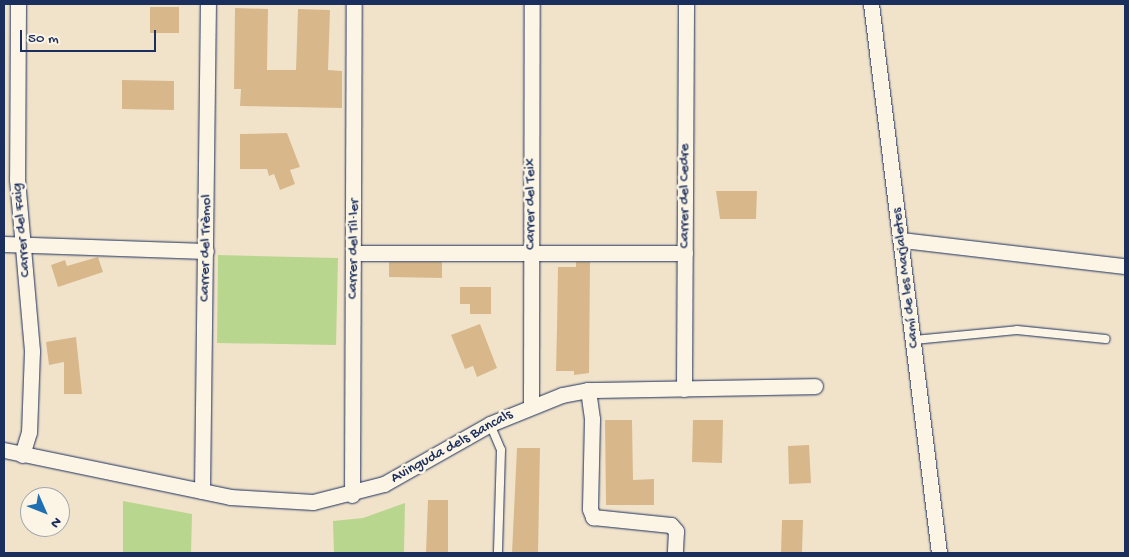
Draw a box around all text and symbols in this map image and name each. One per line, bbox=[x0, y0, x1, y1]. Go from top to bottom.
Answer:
scale bar bbox=[22, 20, 159, 52]
text: 50 m bbox=[28, 30, 59, 48]
street label: Carrer del Cedre bbox=[676, 144, 694, 248]
street label: Carrer del Teix bbox=[522, 158, 540, 250]
street label: Carrer del Faig bbox=[9, 182, 35, 278]
street label: Carrer del Trèmol bbox=[196, 194, 216, 302]
street label: Carrer del Til·ler bbox=[344, 199, 364, 299]
street label: Camí de les Marjaletes bbox=[888, 207, 924, 349]
street label: Avinguda dels Bancals bbox=[388, 406, 516, 488]
north arrow bbox=[20, 487, 70, 537]
text: N bbox=[46, 513, 65, 531]

